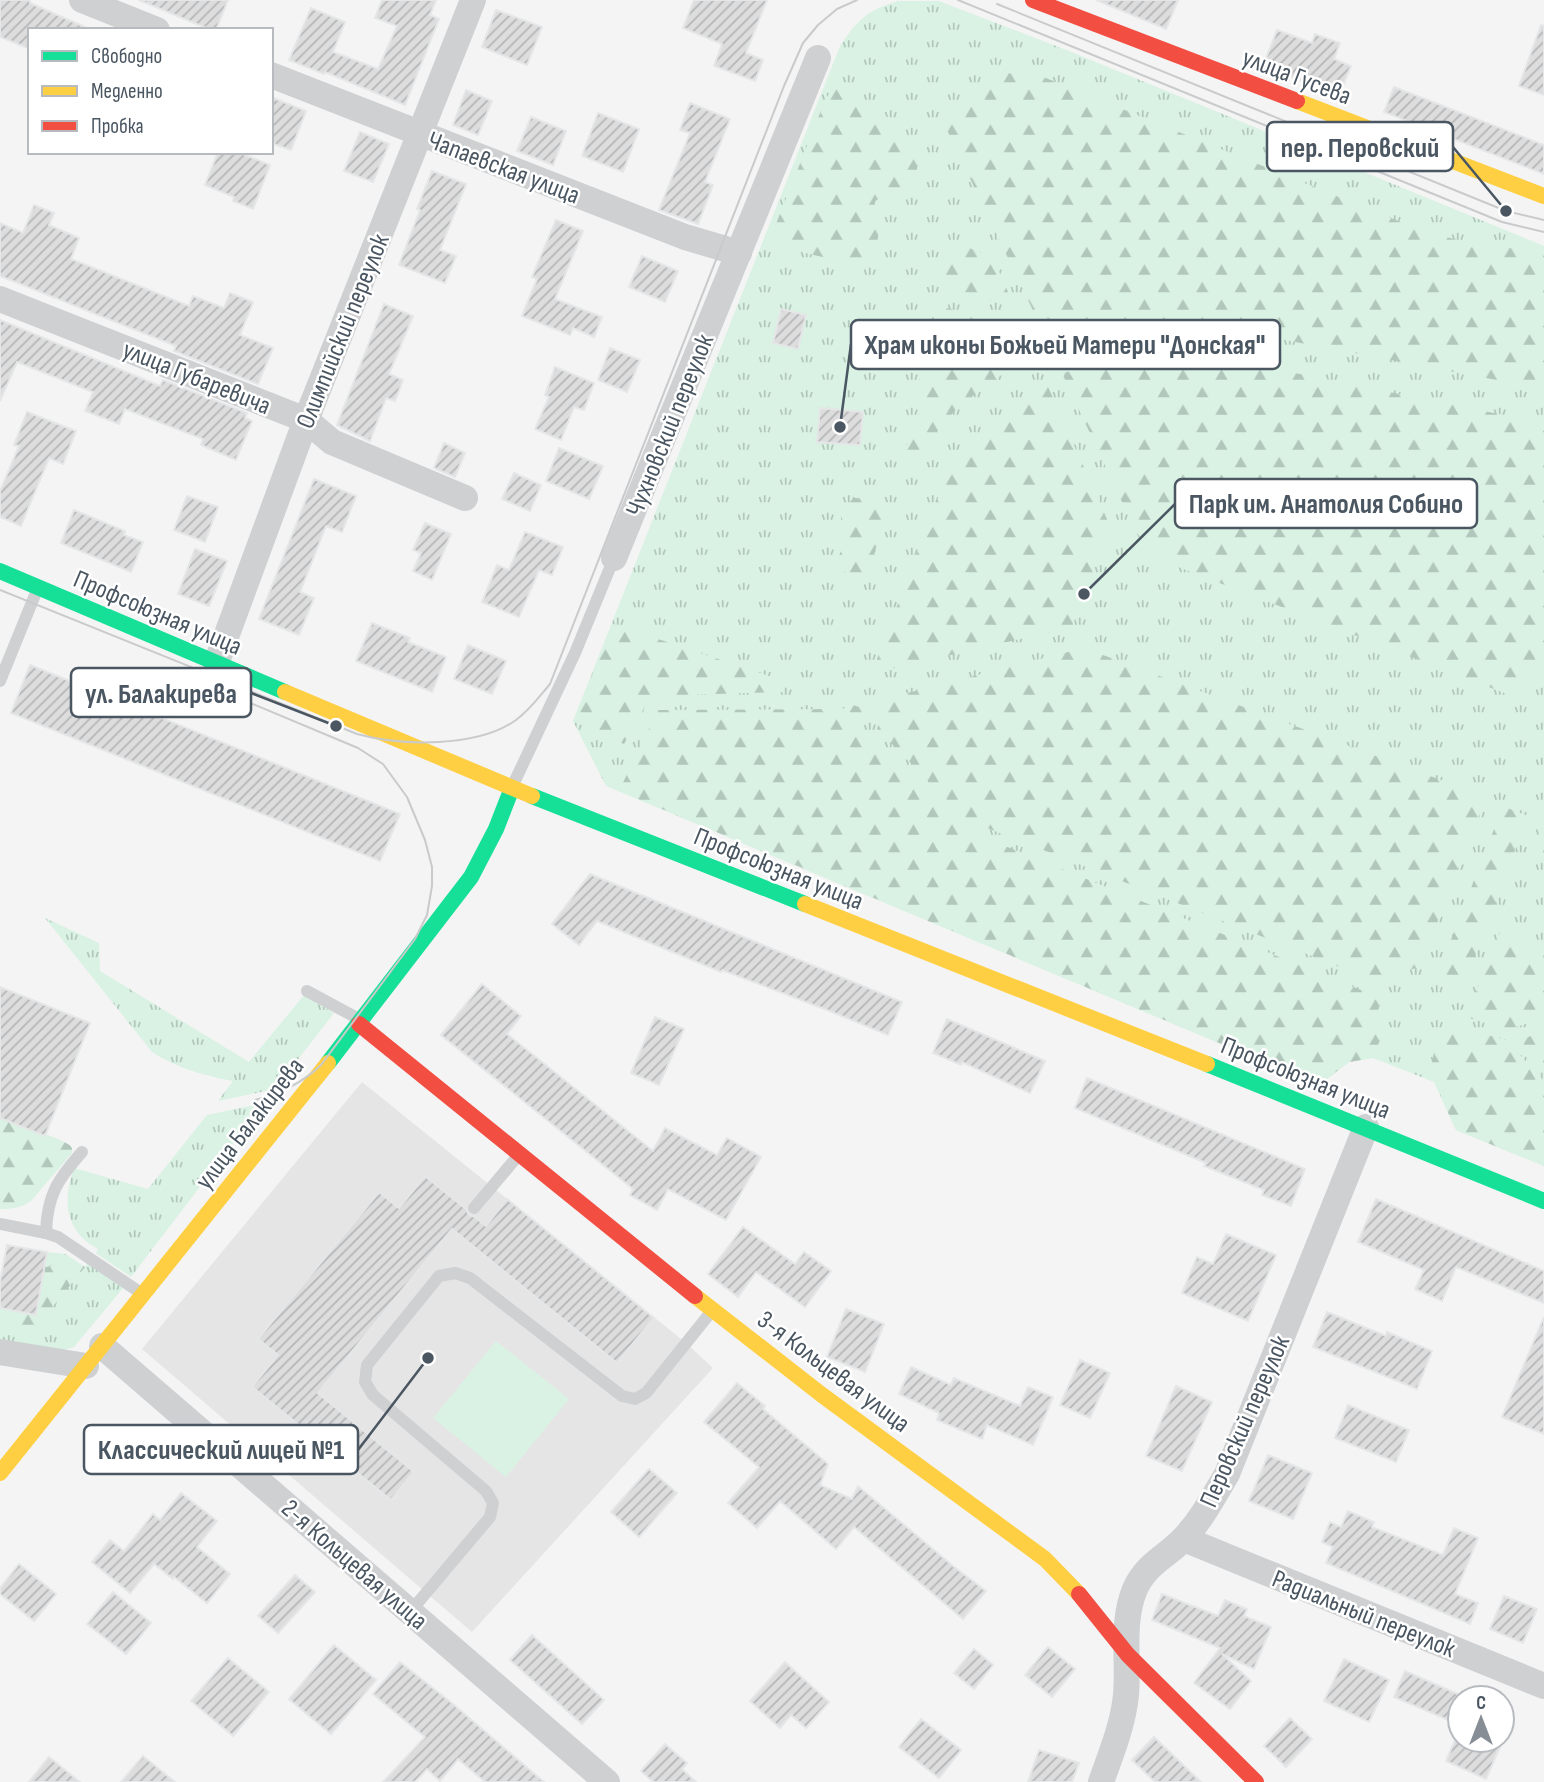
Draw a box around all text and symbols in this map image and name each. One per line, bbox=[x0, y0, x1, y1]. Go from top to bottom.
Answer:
legend bbox=[28, 28, 273, 154]
street label: улица Гусева bbox=[1238, 42, 1355, 112]
text: Свободно bbox=[91, 44, 162, 69]
text: Медленно bbox=[91, 79, 163, 104]
text: Пробка bbox=[91, 114, 144, 139]
callout: пер. Перовский bbox=[1267, 122, 1453, 171]
street label: Чапаевская улица bbox=[423, 125, 584, 212]
text: пер. Перовский bbox=[1281, 132, 1439, 165]
street label: Олимпийский переулок bbox=[290, 230, 397, 433]
callout: Храм иконы Божьей Матери "Донская" bbox=[851, 320, 1280, 369]
text: Храм иконы Божьей Матери "Донская" bbox=[864, 329, 1265, 362]
street label: Чухновский переулок bbox=[620, 330, 721, 521]
street label: улица Губаревича bbox=[118, 335, 275, 422]
callout: Парк им. Анатолия Собино bbox=[1175, 479, 1477, 528]
text: Парк им. Анатолия Собино bbox=[1189, 488, 1463, 521]
street label: Профсоюзная улица bbox=[69, 564, 246, 663]
callout: ул. Балакирева bbox=[71, 668, 251, 717]
text: ул. Балакирева bbox=[85, 678, 237, 711]
street label: Профсоюзная улица bbox=[689, 821, 868, 917]
street label: Профсоюзная улица bbox=[1216, 1030, 1395, 1126]
street label: улица Балакирева bbox=[189, 1052, 311, 1196]
street label: 3-я Кольцевая улица bbox=[751, 1305, 916, 1440]
street label: Перовский переулок bbox=[1194, 1331, 1297, 1512]
callout: Классический лицей №1 bbox=[84, 1425, 358, 1474]
text: Классический лицей №1 bbox=[98, 1434, 344, 1467]
street label: 2-я Кольцевая улица bbox=[275, 1493, 433, 1637]
street label: Радиальный переулок bbox=[1267, 1564, 1460, 1665]
north arrow bbox=[1446, 1684, 1516, 1754]
text: С bbox=[1476, 1692, 1486, 1715]

